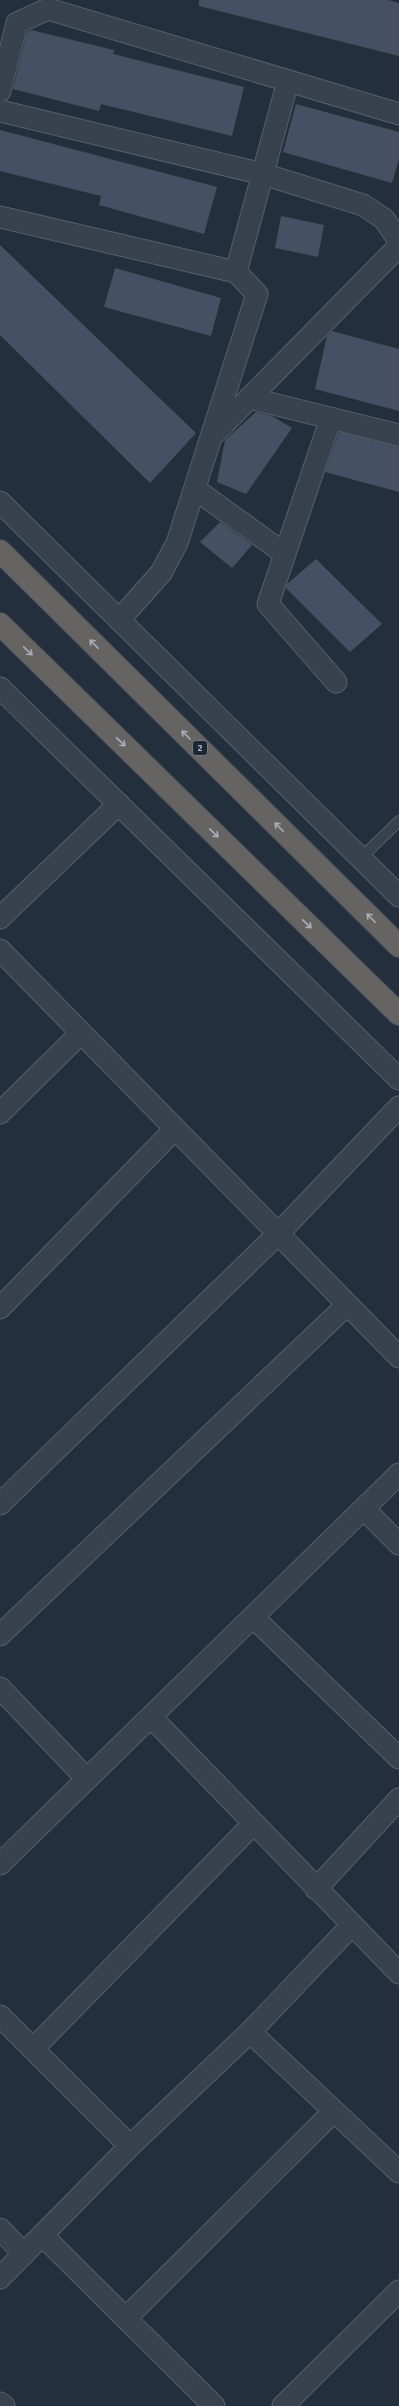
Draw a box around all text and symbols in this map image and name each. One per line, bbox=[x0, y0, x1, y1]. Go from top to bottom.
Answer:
one-way arrow bbox=[89, 639, 99, 649]
one-way arrow bbox=[23, 646, 33, 656]
one-way arrow bbox=[181, 731, 191, 740]
one-way arrow bbox=[116, 737, 126, 747]
road number: 2 bbox=[193, 741, 207, 755]
one-way arrow bbox=[274, 822, 284, 832]
one-way arrow bbox=[209, 828, 219, 838]
one-way arrow bbox=[366, 913, 376, 923]
one-way arrow bbox=[302, 919, 312, 929]

